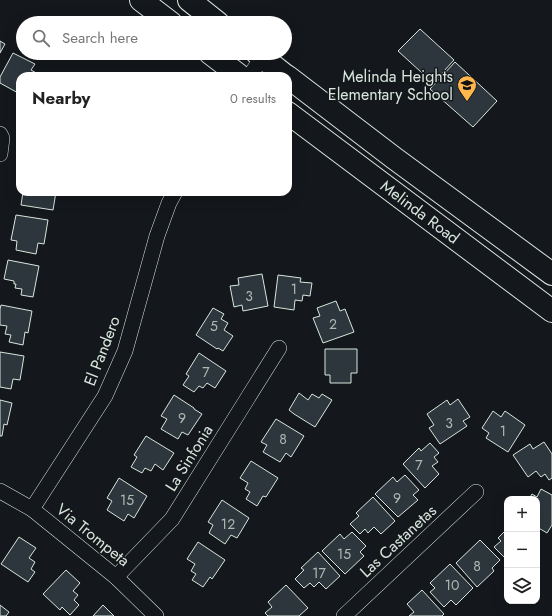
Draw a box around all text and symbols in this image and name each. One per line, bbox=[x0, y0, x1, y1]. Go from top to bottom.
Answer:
search box bbox=[16, 16, 292, 60]
icon: search bbox=[30, 27, 52, 49]
text: Search here bbox=[62, 27, 138, 49]
place label: Melinda Heights Elementary School bbox=[328, 65, 453, 106]
school or university icon: Melinda Heights Elementary School bbox=[456, 74, 478, 102]
text: Nearby bbox=[32, 86, 90, 110]
text: 0 results bbox=[230, 89, 276, 108]
street label: Melinda Road bbox=[376, 175, 464, 249]
house number: 1 bbox=[291, 279, 297, 299]
house number: 3 bbox=[245, 286, 253, 306]
street label: El Pandero bbox=[78, 313, 126, 389]
house number: 2 bbox=[329, 314, 337, 334]
house number: 5 bbox=[210, 316, 218, 336]
house number: 7 bbox=[202, 362, 210, 382]
house number: 9 bbox=[178, 408, 186, 428]
house number: 3 bbox=[445, 413, 453, 433]
street label: La Sinfonia bbox=[159, 420, 219, 496]
house number: 1 bbox=[500, 421, 506, 441]
house number: 8 bbox=[279, 429, 287, 449]
house number: 7 bbox=[415, 455, 423, 475]
house number: 9 bbox=[393, 488, 401, 508]
house number: 15 bbox=[120, 490, 134, 510]
map controls bbox=[504, 496, 540, 604]
button: + bbox=[504, 496, 540, 532]
street label: Via Trompeta bbox=[51, 498, 135, 572]
street label: Las Castanetas bbox=[355, 499, 441, 583]
house number: 12 bbox=[221, 514, 235, 534]
button: − bbox=[504, 532, 540, 568]
house number: 15 bbox=[337, 544, 351, 564]
house number: 8 bbox=[473, 556, 481, 576]
house number: 17 bbox=[312, 563, 326, 583]
button: layers bbox=[504, 568, 540, 604]
house number: 10 bbox=[445, 575, 459, 595]

